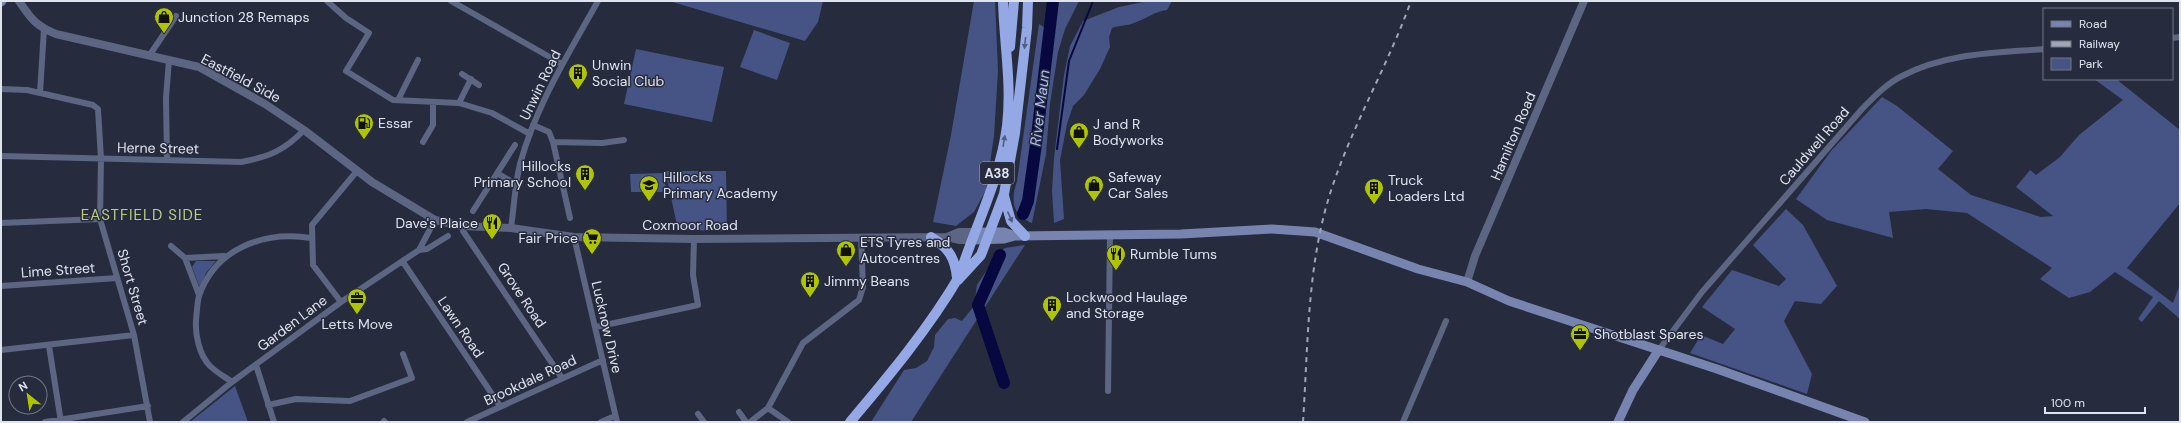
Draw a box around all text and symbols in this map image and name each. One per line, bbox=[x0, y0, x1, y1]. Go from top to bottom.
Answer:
shop icon: Junction 28 Remaps bbox=[153, 6, 175, 34]
place label: Junction 28 Remaps bbox=[178, 8, 310, 26]
legend bbox=[2043, 8, 2173, 80]
text: Road bbox=[2079, 16, 2107, 32]
one-way arrow bbox=[1022, 36, 1029, 49]
text: Railway bbox=[2079, 36, 2120, 52]
street label: Unwin Road bbox=[515, 47, 565, 123]
street label: Eastfield Side bbox=[198, 50, 284, 106]
place label: Unwin Social Club bbox=[592, 56, 664, 90]
text: Park bbox=[2079, 56, 2103, 72]
building icon: Unwin Social Club bbox=[567, 62, 589, 90]
water label: River Maun bbox=[1025, 68, 1055, 147]
street label: Hamilton Road bbox=[1486, 89, 1540, 183]
street label: Cauldwell Road bbox=[1775, 103, 1853, 189]
fuel station icon: Essar bbox=[353, 112, 375, 140]
place label: Essar bbox=[378, 114, 413, 132]
place label: J and R Bodyworks bbox=[1093, 115, 1164, 149]
shop icon: J and R Bodyworks bbox=[1068, 121, 1090, 149]
one-way arrow bbox=[1001, 135, 1007, 147]
street label: Herne Street bbox=[117, 138, 199, 158]
place label: Hillocks Primary School bbox=[474, 157, 571, 191]
road number: A38 bbox=[980, 162, 1014, 184]
building icon: Hillocks Primary School bbox=[574, 163, 596, 191]
place label: Hillocks Primary Academy bbox=[663, 168, 778, 202]
place label: Safeway Car Sales bbox=[1108, 168, 1168, 202]
place label: Truck Loaders Ltd bbox=[1388, 171, 1464, 205]
school or university icon: Hillocks Primary Academy bbox=[638, 174, 660, 202]
shop icon: Safeway Car Sales bbox=[1083, 174, 1105, 202]
building icon: Truck Loaders Ltd bbox=[1363, 177, 1385, 205]
district label: EASTFIELD SIDE bbox=[81, 205, 203, 225]
restaurant icon: Dave's Plaice bbox=[481, 212, 503, 240]
one-way arrow bbox=[1007, 212, 1013, 223]
place label: Dave's Plaice bbox=[395, 214, 478, 232]
street label: Coxmoor Road bbox=[642, 216, 738, 234]
supermarket icon: Fair Price bbox=[581, 227, 603, 255]
place label: Fair Price bbox=[518, 229, 578, 247]
place label: ETS Tyres and Autocentres bbox=[860, 233, 950, 267]
shop icon: ETS Tyres and Autocentres bbox=[835, 239, 857, 267]
restaurant icon: Rumble Tums bbox=[1105, 243, 1127, 271]
place label: Rumble Tums bbox=[1130, 245, 1217, 263]
street label: Short Street bbox=[114, 247, 152, 327]
street label: Lime Street bbox=[20, 258, 96, 282]
street label: Grove Road bbox=[494, 259, 550, 331]
building icon: Jimmy Beans bbox=[799, 270, 821, 298]
place label: Jimmy Beans bbox=[824, 272, 910, 290]
street label: Lucknow Drive bbox=[588, 279, 626, 375]
office icon: Letts Move bbox=[346, 287, 368, 315]
place label: Lockwood Haulage and Storage bbox=[1066, 288, 1187, 322]
street label: Garden Lane bbox=[254, 291, 330, 355]
street label: Lawn Road bbox=[434, 293, 488, 361]
building icon: Lockwood Haulage and Storage bbox=[1041, 294, 1063, 322]
place label: Letts Move bbox=[321, 315, 393, 333]
office icon: Shotblast Spares bbox=[1569, 323, 1591, 351]
place label: Shotblast Spares bbox=[1594, 325, 1704, 343]
street label: Brookdale Road bbox=[481, 351, 579, 409]
north arrow bbox=[8, 375, 48, 415]
text: N bbox=[16, 378, 30, 394]
scale bar bbox=[2045, 389, 2145, 415]
text: 100 m bbox=[2051, 395, 2085, 411]

